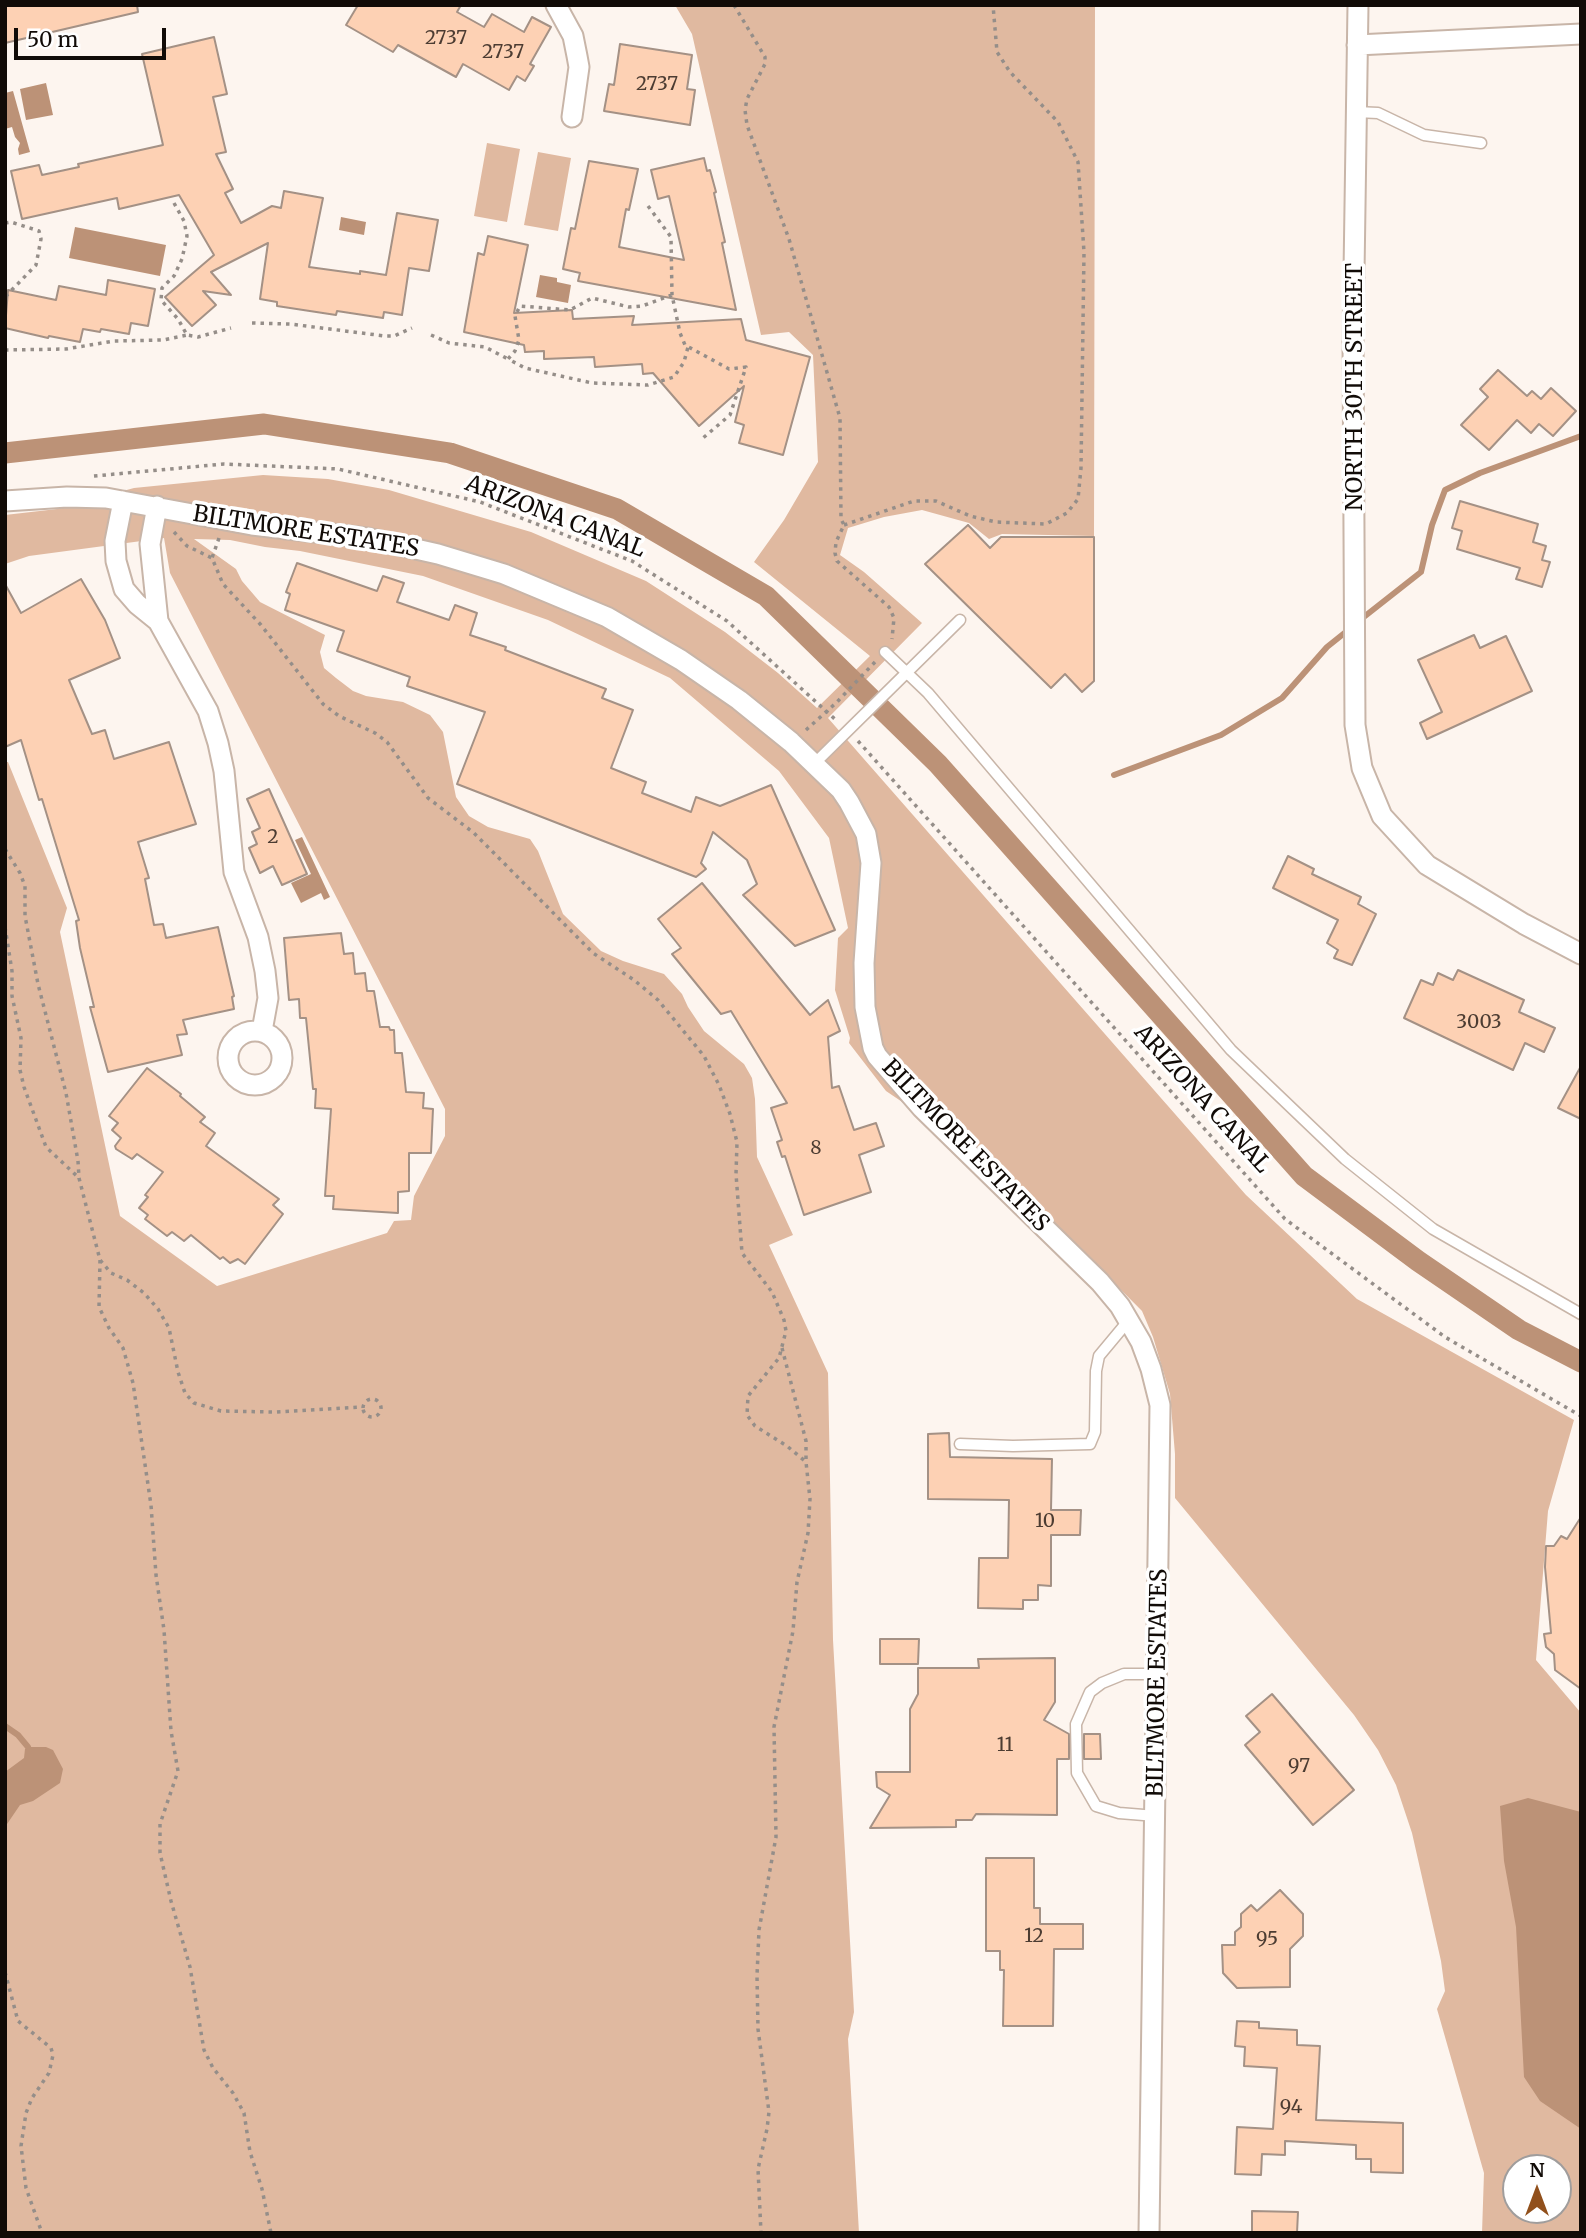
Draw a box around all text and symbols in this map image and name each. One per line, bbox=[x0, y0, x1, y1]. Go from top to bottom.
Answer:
scale bar bbox=[18, 14, 170, 58]
text: 50 m bbox=[27, 26, 78, 53]
house number: 2737 bbox=[425, 28, 467, 50]
house number: 2737 bbox=[482, 42, 524, 64]
house number: 2737 bbox=[636, 74, 678, 96]
street label: NORTH 30TH STREET bbox=[1341, 263, 1369, 511]
street label: ARIZONA CANAL bbox=[461, 470, 649, 564]
street label: BILTMORE ESTATES bbox=[191, 500, 421, 564]
house number: 2 bbox=[267, 827, 279, 849]
house number: 3003 bbox=[1456, 1012, 1502, 1034]
street label: ARIZONA CANAL bbox=[1128, 1019, 1276, 1179]
street label: BILTMORE ESTATES bbox=[876, 1054, 1054, 1238]
house number: 8 bbox=[810, 1138, 822, 1160]
house number: 10 bbox=[1035, 1511, 1055, 1533]
street label: BILTMORE ESTATES bbox=[1142, 1568, 1174, 1798]
house number: 11 bbox=[997, 1735, 1013, 1757]
house number: 97 bbox=[1288, 1756, 1310, 1778]
house number: 12 bbox=[1024, 1926, 1044, 1948]
house number: 95 bbox=[1256, 1929, 1278, 1951]
house number: 94 bbox=[1280, 2097, 1302, 2119]
north arrow bbox=[1502, 2154, 1572, 2224]
text: N bbox=[1529, 2158, 1545, 2182]

